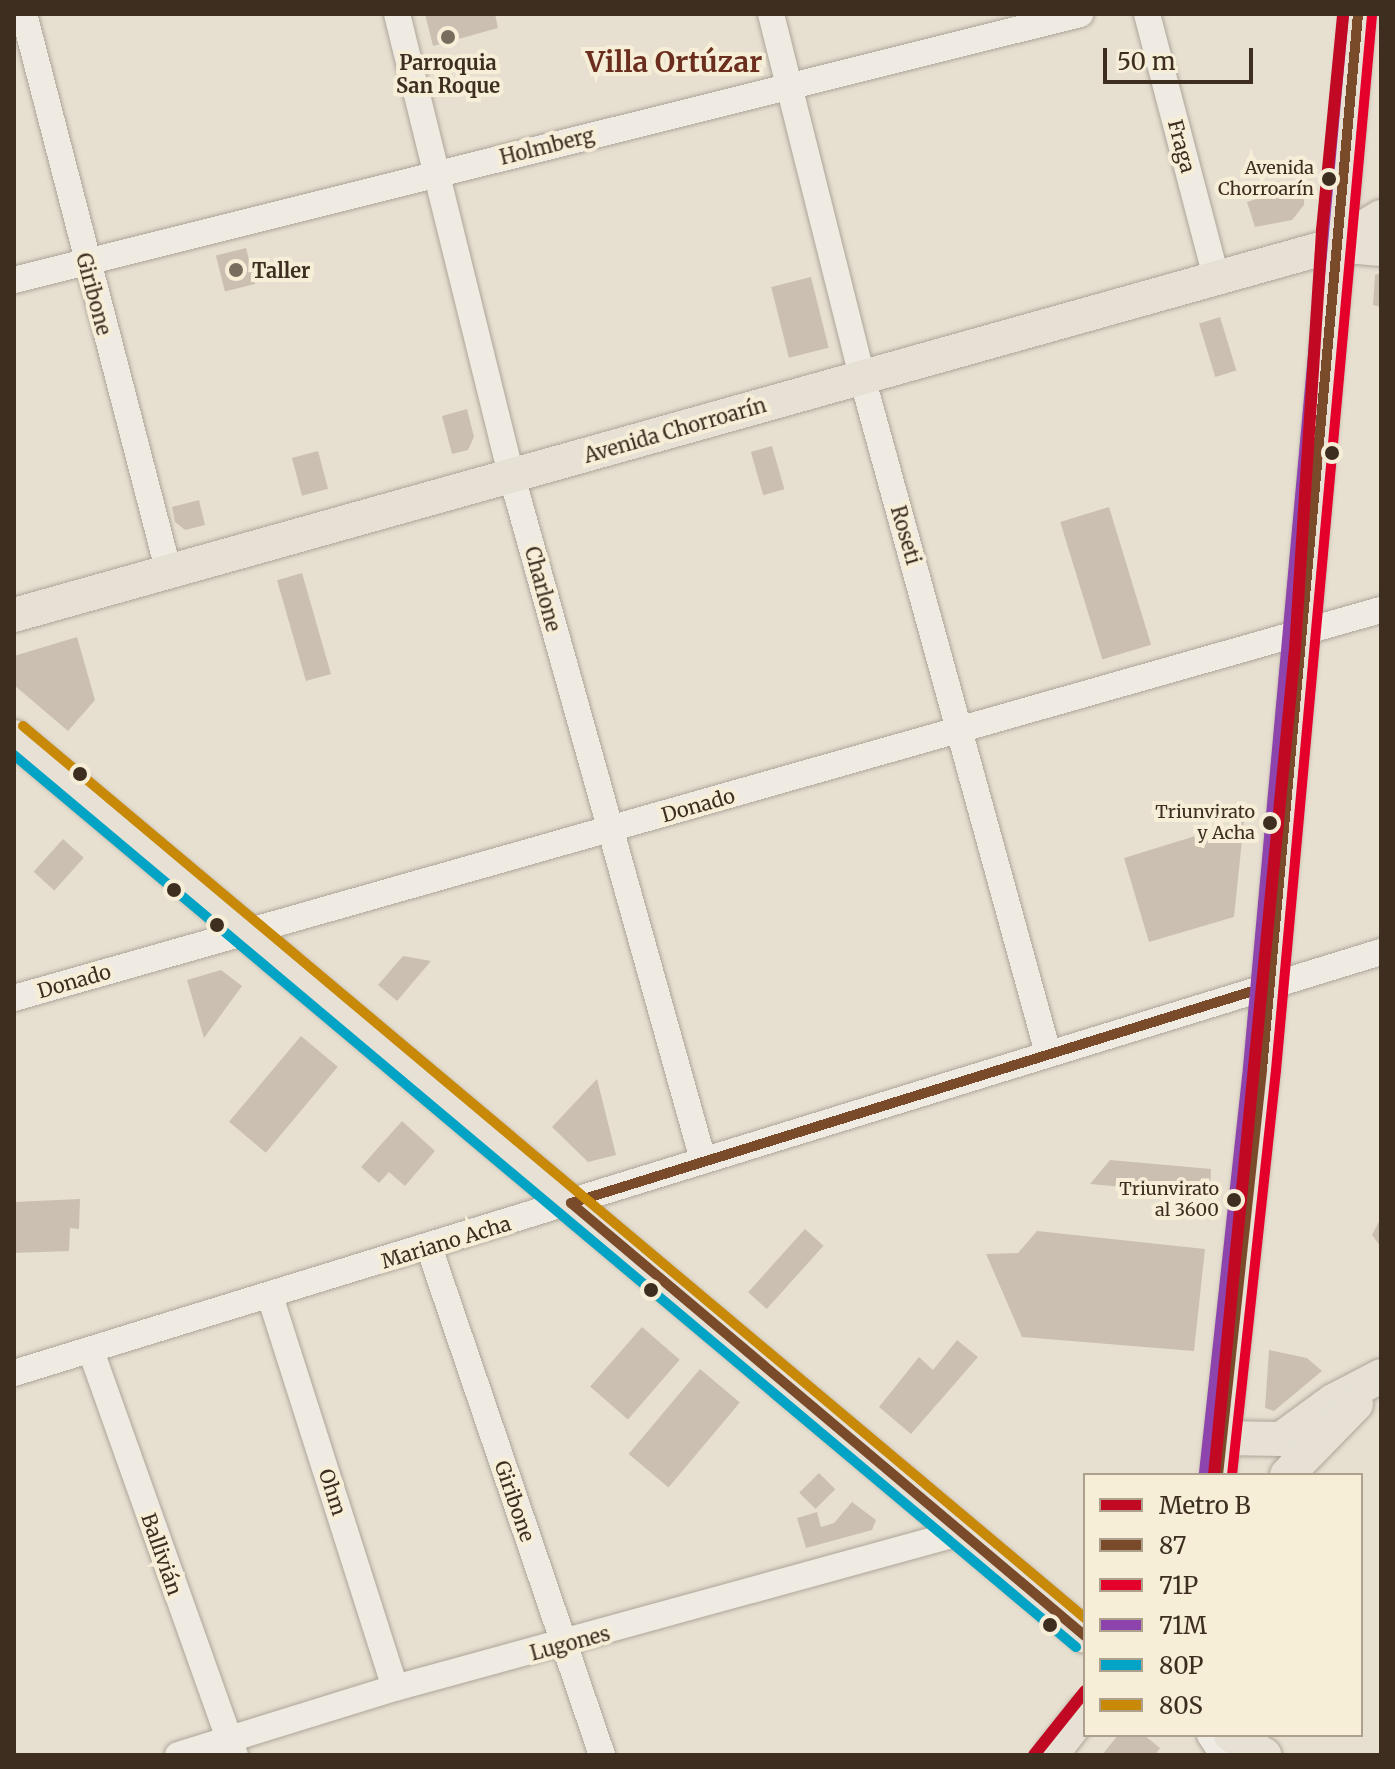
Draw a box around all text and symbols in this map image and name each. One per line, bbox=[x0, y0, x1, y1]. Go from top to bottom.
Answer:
marker: Parroquia San Roque bbox=[439, 28, 457, 46]
scale bar bbox=[1107, 32, 1257, 82]
district label: Villa Ortúzar bbox=[586, 45, 762, 79]
text: 50 m bbox=[1117, 46, 1176, 77]
place label: Parroquia San Roque bbox=[396, 50, 500, 97]
street label: Fraga bbox=[1163, 117, 1201, 175]
street label: Holmberg bbox=[497, 123, 597, 169]
place label: Avenida Chorroarín bbox=[1218, 158, 1314, 200]
marker: Avenida Chorroarín bbox=[1321, 171, 1337, 187]
street label: Giribone bbox=[72, 250, 116, 338]
place label: Taller bbox=[252, 258, 310, 282]
marker: Taller bbox=[227, 261, 245, 279]
street label: Avenida Chorroarín bbox=[581, 392, 769, 468]
unlabelled marker bbox=[1324, 445, 1340, 461]
street label: Roseti bbox=[886, 503, 926, 567]
street label: Charlone bbox=[520, 544, 566, 634]
unlabelled marker bbox=[72, 766, 88, 782]
street label: Donado bbox=[659, 783, 737, 827]
place label: Triunvirato y Acha bbox=[1155, 802, 1255, 844]
marker: Triunvirato y Acha bbox=[1262, 815, 1278, 831]
unlabelled marker bbox=[166, 882, 182, 898]
unlabelled marker bbox=[209, 917, 225, 933]
street label: Donado bbox=[35, 959, 113, 1003]
place label: Triunvirato al 3600 bbox=[1119, 1179, 1219, 1222]
marker: Triunvirato al 3600 bbox=[1226, 1192, 1242, 1208]
street label: Mariano Acha bbox=[378, 1211, 514, 1273]
unlabelled marker bbox=[643, 1282, 659, 1298]
street label: Giribone bbox=[490, 1457, 540, 1545]
street label: Ohm bbox=[314, 1466, 352, 1518]
legend bbox=[1083, 1473, 1363, 1737]
text: Metro B bbox=[1159, 1490, 1250, 1521]
street label: Ballivián bbox=[137, 1510, 187, 1598]
text: 87 bbox=[1159, 1530, 1186, 1561]
text: 71P bbox=[1159, 1570, 1198, 1601]
text: 71M bbox=[1159, 1610, 1207, 1641]
unlabelled marker bbox=[1042, 1617, 1058, 1633]
street label: Lugones bbox=[527, 1621, 613, 1665]
text: 80P bbox=[1159, 1650, 1203, 1681]
text: 80S bbox=[1159, 1690, 1203, 1721]

